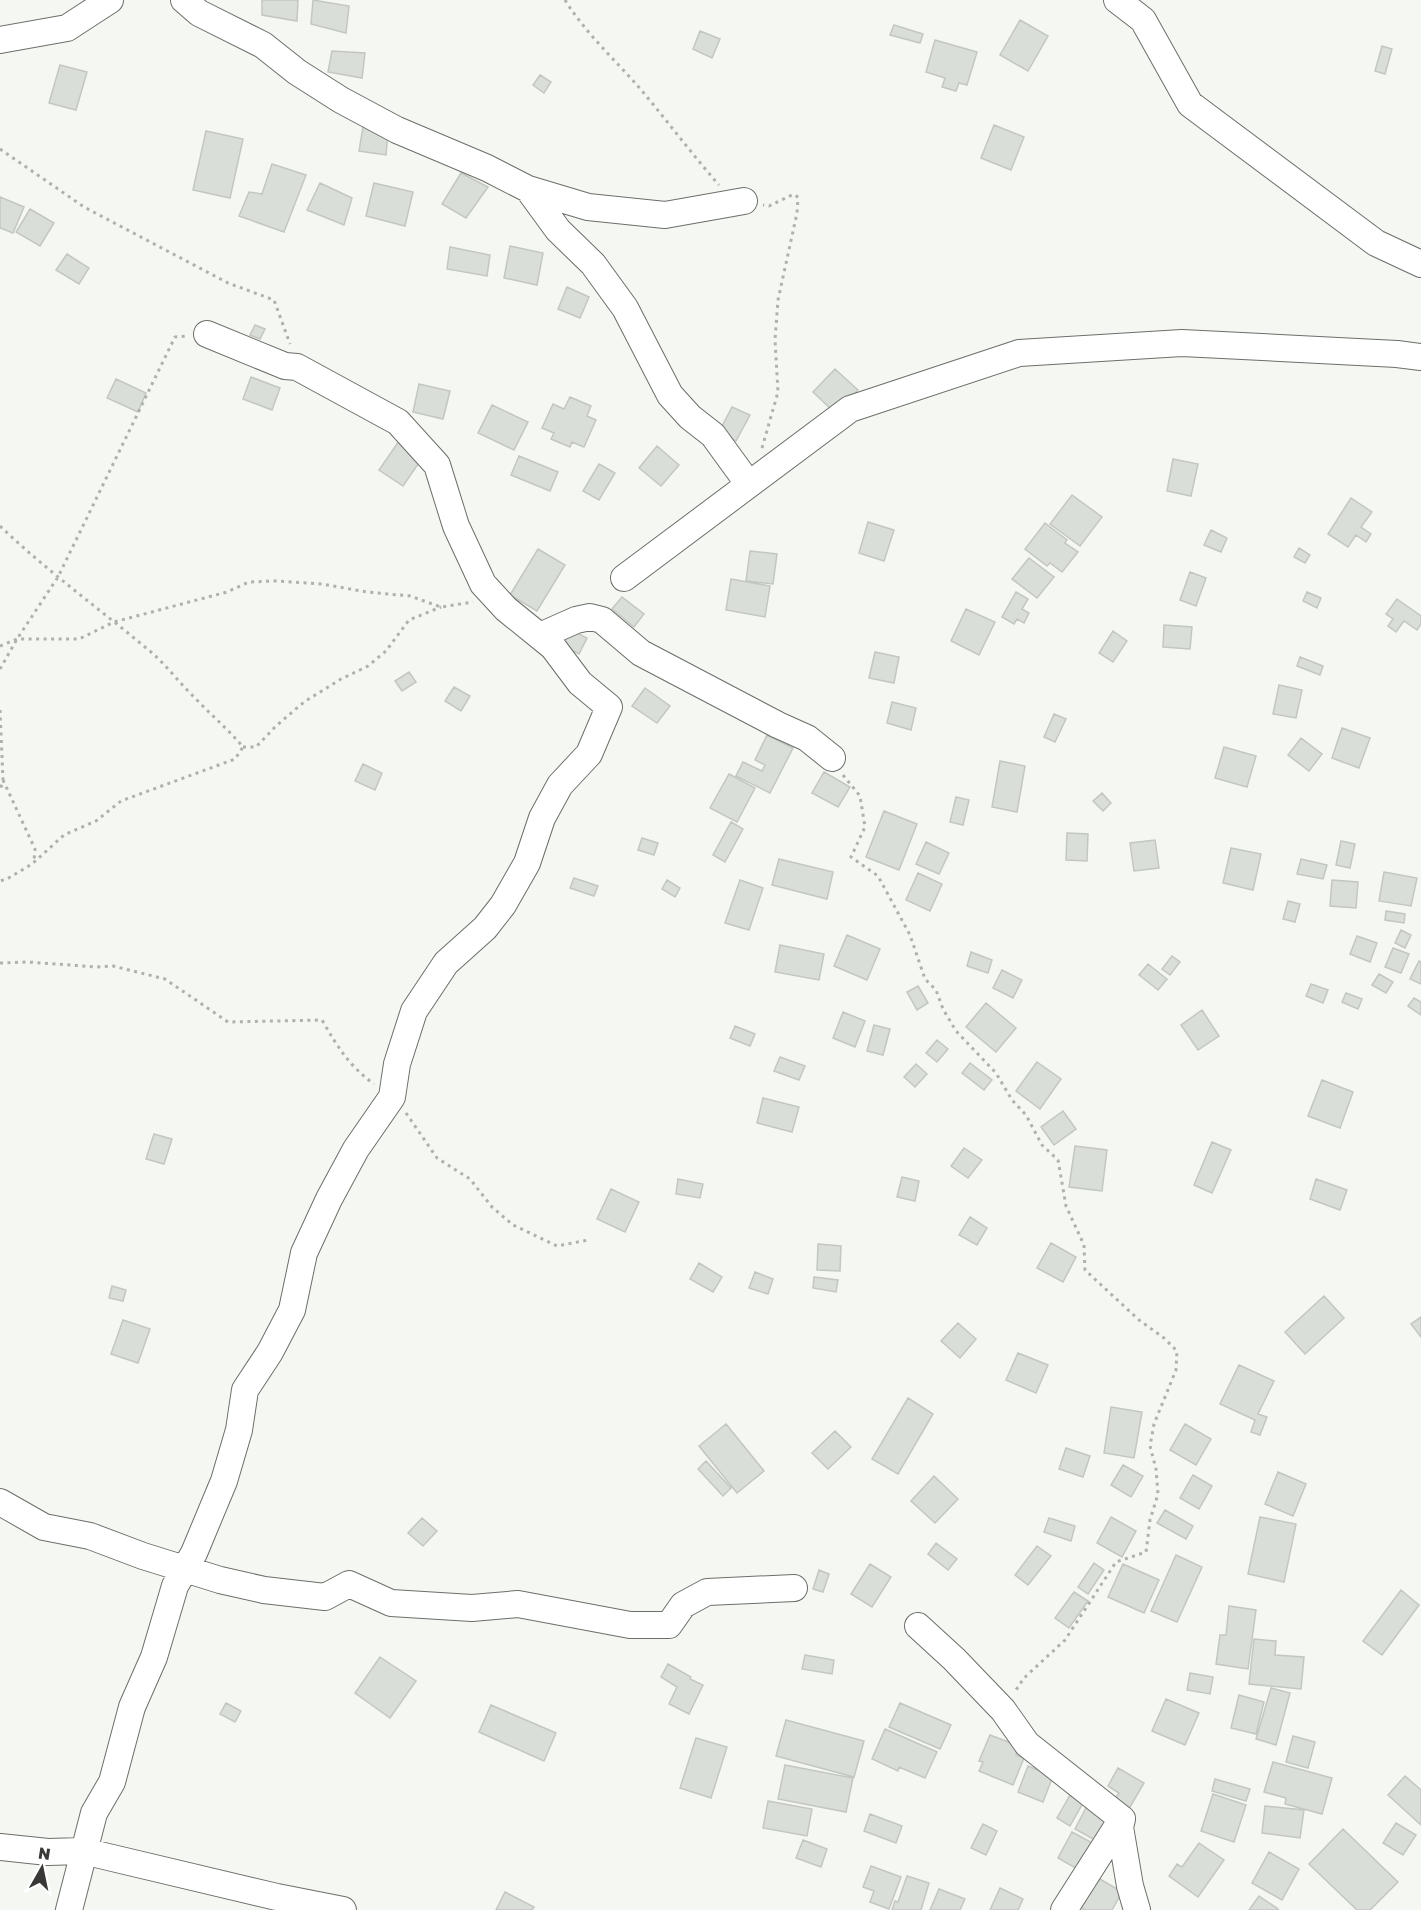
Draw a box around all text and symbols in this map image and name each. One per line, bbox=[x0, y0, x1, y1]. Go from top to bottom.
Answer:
north arrow bbox=[12, 1838, 72, 1898]
text: N bbox=[37, 1842, 52, 1864]

